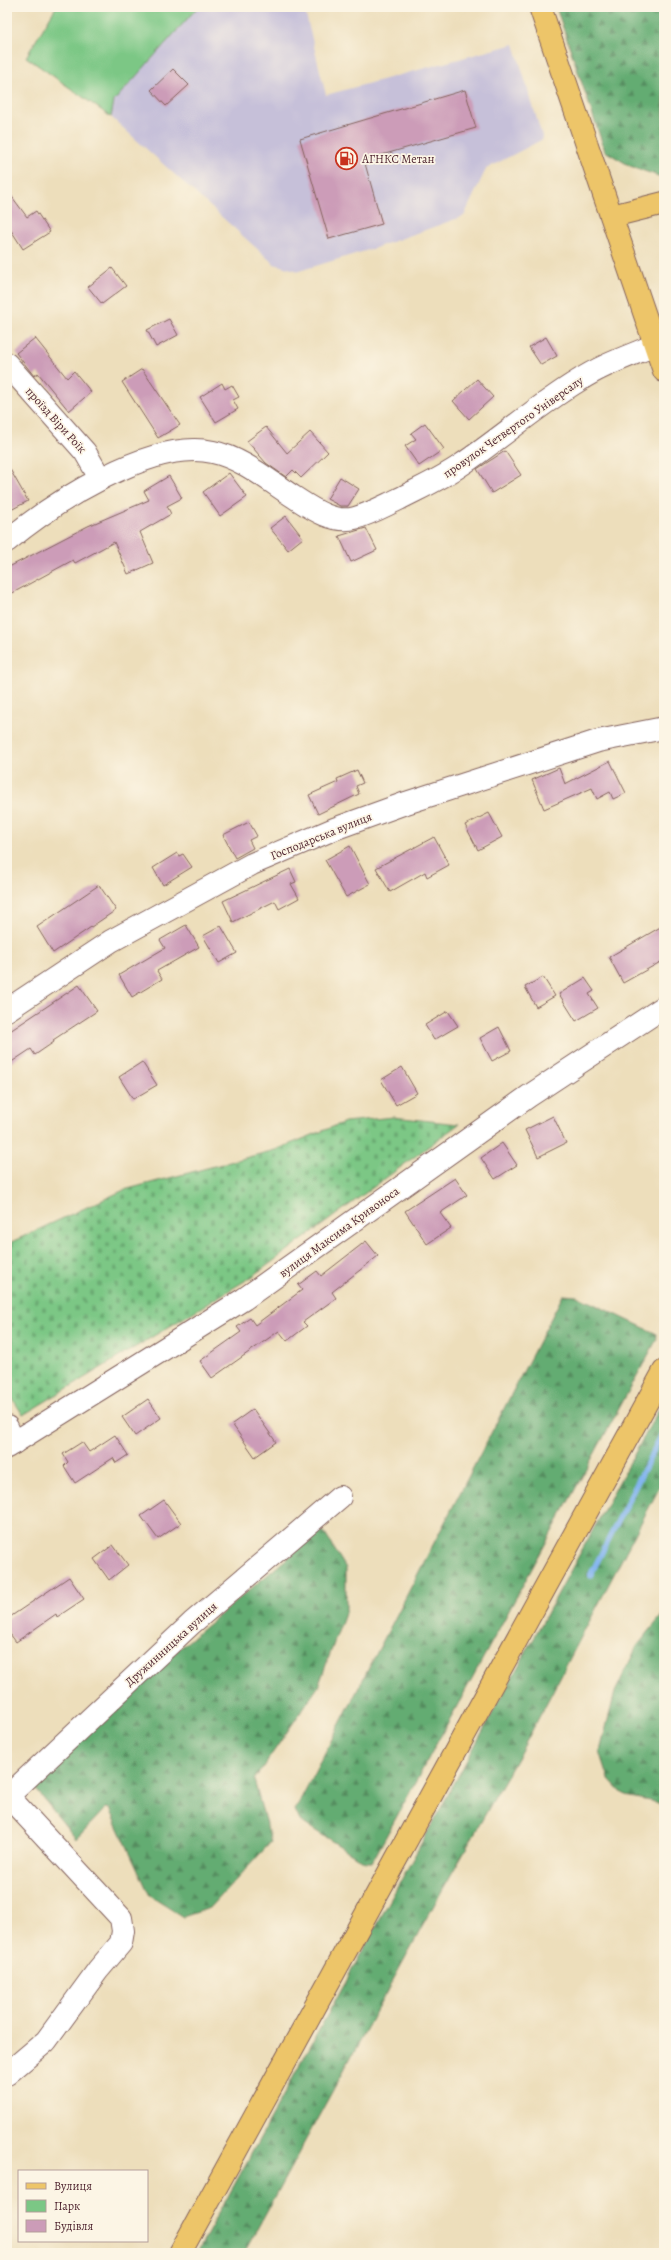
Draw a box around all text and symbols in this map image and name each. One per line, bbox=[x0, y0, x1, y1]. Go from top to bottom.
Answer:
fuel station icon: АГНКС Метан bbox=[334, 146, 360, 172]
place label: АГНКС Метан bbox=[361, 151, 435, 167]
street label: провулок Четвертого Універсалу bbox=[440, 372, 587, 482]
street label: проїзд Віри Роїк bbox=[22, 383, 90, 457]
street label: Господарська вулиця bbox=[268, 808, 374, 864]
street label: вулиця Максима Кривоноса bbox=[276, 1183, 403, 1281]
street label: Дружинницька вулиця bbox=[122, 1598, 221, 1690]
legend bbox=[18, 2170, 148, 2242]
text: Вулиця bbox=[54, 2178, 92, 2194]
text: Парк bbox=[54, 2198, 80, 2214]
text: Будівля bbox=[54, 2218, 94, 2234]

